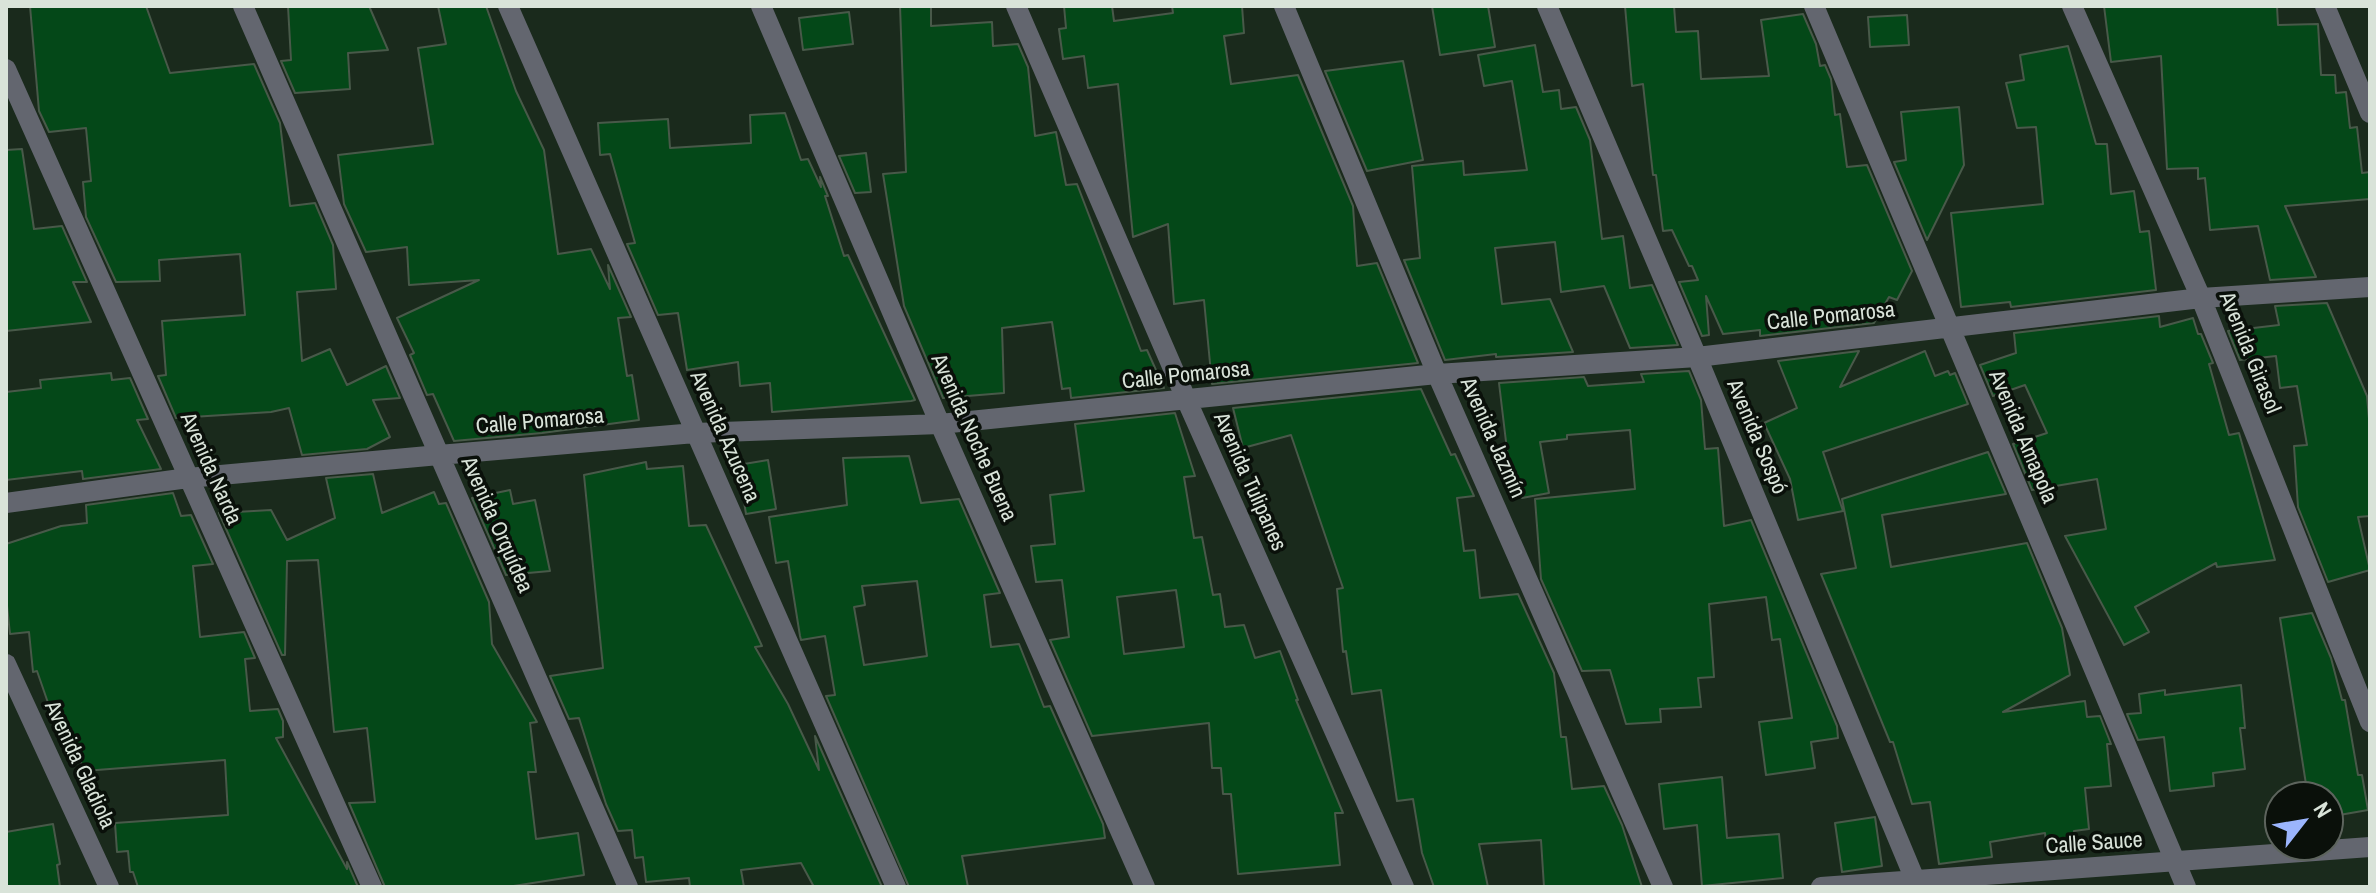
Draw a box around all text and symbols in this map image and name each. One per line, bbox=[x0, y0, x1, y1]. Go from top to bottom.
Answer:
street label: Avenida Girasol bbox=[2213, 288, 2285, 418]
street label: Calle Pomarosa bbox=[1766, 297, 1896, 337]
street label: Avenida Noche Buena bbox=[924, 350, 1022, 526]
street label: Calle Pomarosa bbox=[1121, 356, 1251, 396]
street label: Avenida Amapola bbox=[1982, 366, 2062, 508]
street label: Avenida Azucena bbox=[683, 367, 765, 507]
street label: Avenida Jazmín bbox=[1454, 374, 1530, 502]
street label: Avenida Sospó bbox=[1720, 376, 1792, 498]
street label: Calle Pomarosa bbox=[475, 403, 605, 441]
street label: Avenida Narda bbox=[174, 409, 246, 529]
street label: Avenida Tulipanes bbox=[1207, 409, 1291, 555]
street label: Avenida Orquídea bbox=[454, 453, 538, 597]
street label: Avenida Gladiola bbox=[38, 697, 120, 833]
north arrow bbox=[2264, 781, 2344, 861]
text: N bbox=[2307, 796, 2339, 823]
street label: Calle Sauce bbox=[2045, 827, 2143, 861]

